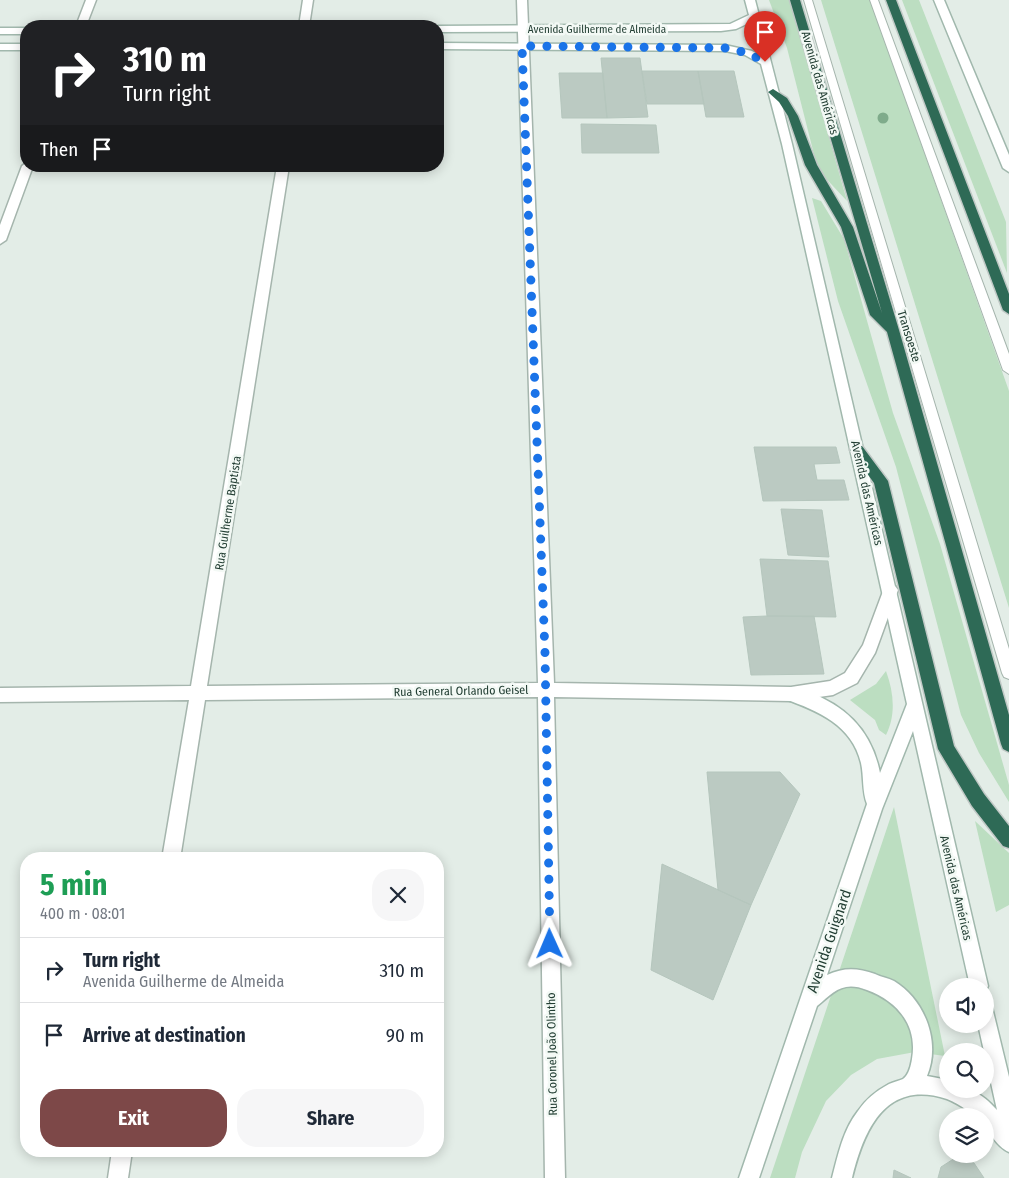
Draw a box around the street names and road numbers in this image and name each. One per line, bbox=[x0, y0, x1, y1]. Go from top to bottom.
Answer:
street label: Avenida Guilherme de Almeida bbox=[528, 23, 666, 36]
street label: Avenida das Américas bbox=[799, 30, 841, 136]
street label: Transoeste bbox=[895, 308, 924, 364]
street label: Avenida das Américas bbox=[848, 439, 886, 547]
street label: Rua Guilherme Baptista bbox=[212, 455, 244, 571]
street label: Rua General Orlando Geisel bbox=[393, 683, 529, 699]
street label: Avenida das Américas bbox=[937, 834, 975, 942]
street label: Avenida Guignard bbox=[803, 887, 855, 995]
street label: Rua Coronel João Olintho bbox=[544, 992, 560, 1116]

